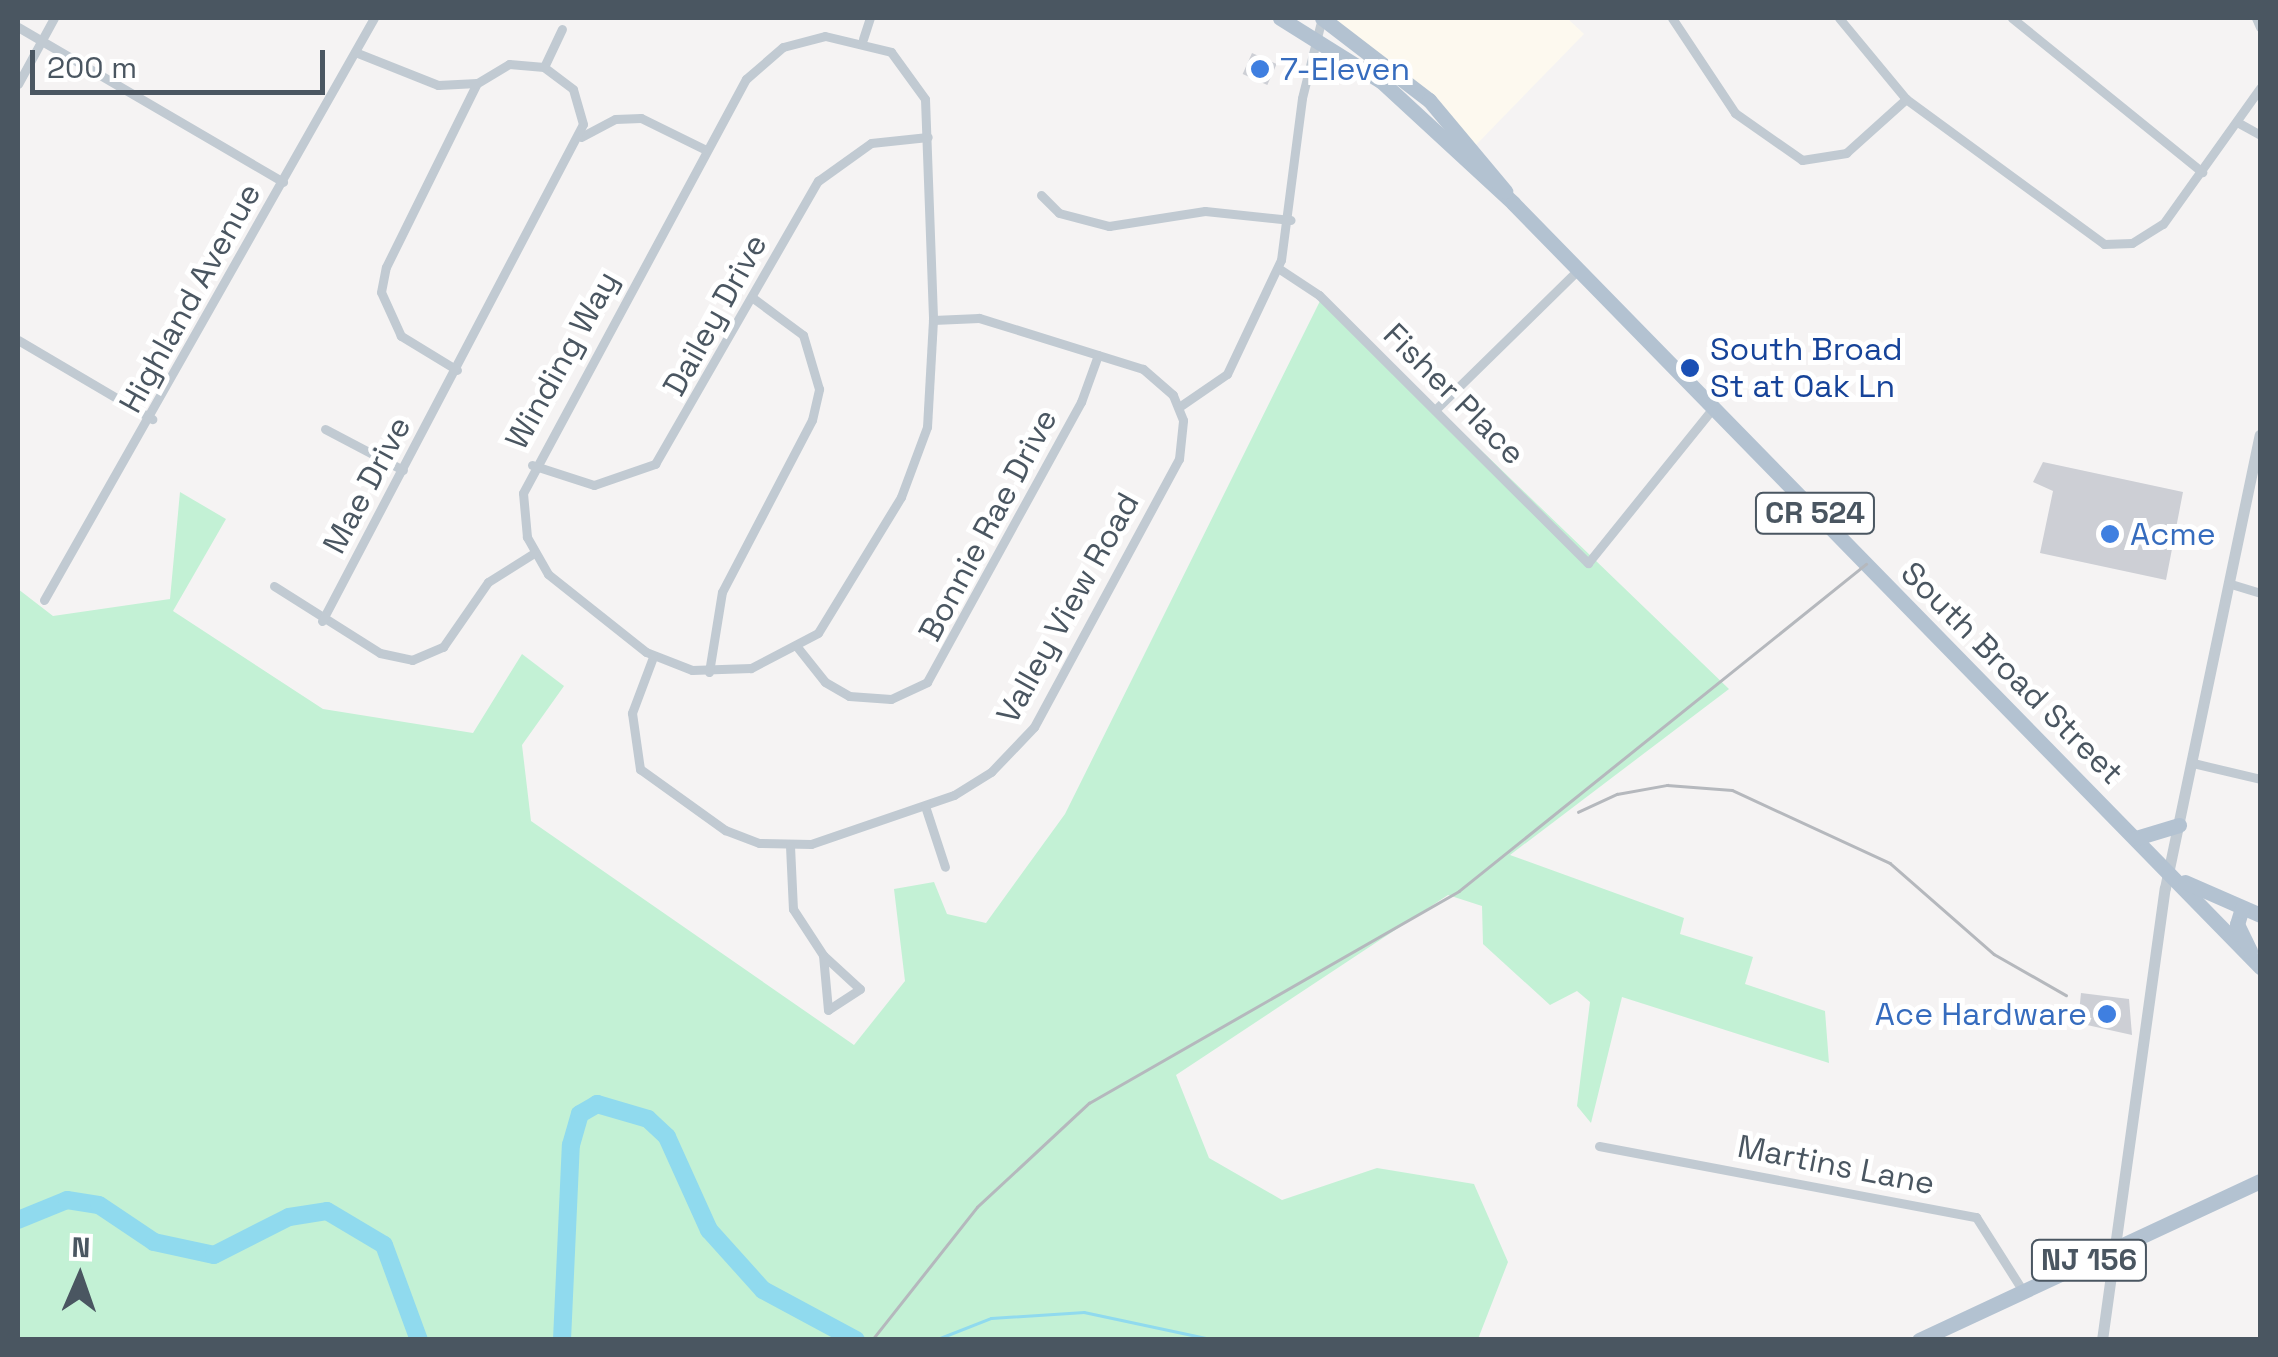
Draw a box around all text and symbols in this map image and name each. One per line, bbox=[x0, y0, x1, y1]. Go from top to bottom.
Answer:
scale bar bbox=[35, 30, 330, 92]
text: 200 m bbox=[47, 48, 137, 87]
place label: 7-Eleven bbox=[1280, 50, 1410, 88]
marker: 7-Eleven bbox=[1249, 58, 1271, 80]
street label: Highland Avenue bbox=[111, 176, 269, 420]
street label: Dailey Drive bbox=[655, 228, 775, 402]
street label: Winding Way bbox=[497, 264, 627, 456]
street label: Fisher Place bbox=[1375, 315, 1533, 473]
place label: South Broad St at Oak Ln bbox=[1710, 331, 1903, 406]
marker: South Broad St at Oak Ln bbox=[1679, 357, 1701, 379]
street label: Bonnie Rae Drive bbox=[911, 402, 1065, 648]
street label: Mae Drive bbox=[315, 410, 419, 560]
street label: Valley View Road bbox=[989, 486, 1147, 730]
road number: CR 524 bbox=[1752, 488, 1878, 538]
place label: Acme bbox=[2130, 515, 2216, 553]
marker: Acme bbox=[2099, 523, 2121, 545]
street label: South Broad Street bbox=[1893, 554, 2131, 792]
place label: Ace Hardware bbox=[1875, 995, 2087, 1033]
marker: Ace Hardware bbox=[2096, 1003, 2118, 1025]
street label: Martins Lane bbox=[1734, 1127, 1938, 1203]
north arrow bbox=[30, 1227, 130, 1327]
text: N bbox=[71, 1229, 91, 1265]
road number: NJ 156 bbox=[2029, 1235, 2149, 1285]

